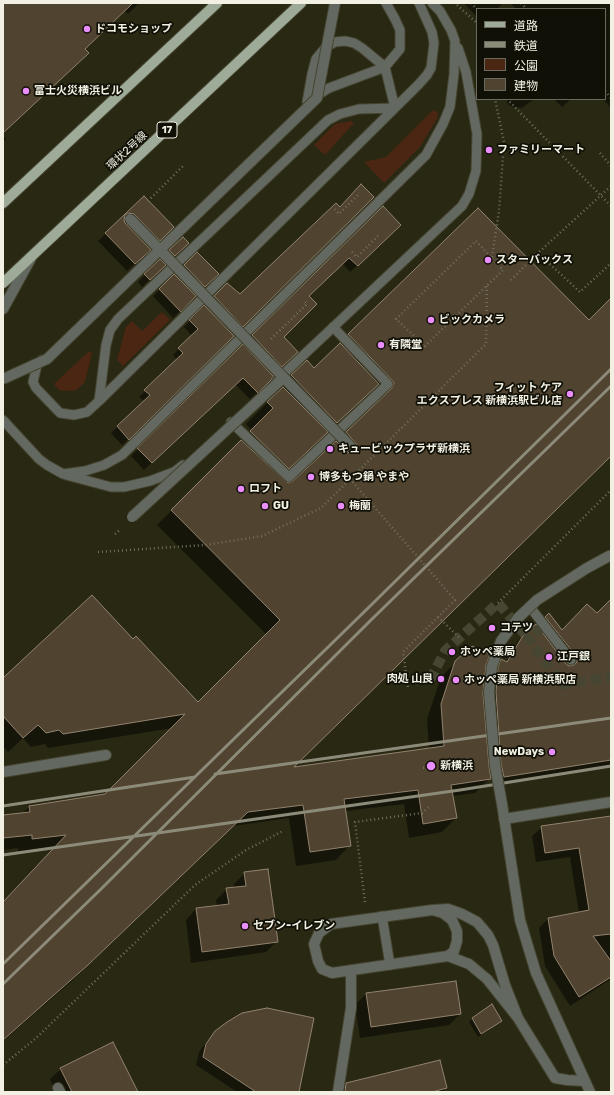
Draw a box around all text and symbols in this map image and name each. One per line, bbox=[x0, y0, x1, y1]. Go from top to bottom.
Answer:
legend bbox=[476, 8, 606, 100]
text: 道路 bbox=[514, 19, 538, 33]
place label: ドコモショップ bbox=[95, 22, 172, 36]
marker: ドコモショップ bbox=[82, 24, 92, 34]
text: 鉄道 bbox=[514, 39, 538, 53]
text: 公園 bbox=[514, 59, 538, 73]
text: 建物 bbox=[514, 79, 538, 93]
place label: 富士火災横浜ビル bbox=[34, 84, 122, 98]
marker: 富士火災横浜ビル bbox=[21, 86, 31, 96]
road number: 17 bbox=[157, 122, 177, 138]
street label: 環状2号線 bbox=[104, 129, 150, 173]
place label: ファミリーマート bbox=[497, 143, 585, 157]
marker: ファミリーマート bbox=[484, 145, 494, 155]
place label: スターバックス bbox=[496, 253, 573, 267]
marker: スターバックス bbox=[483, 255, 493, 265]
place label: ビックカメラ bbox=[439, 313, 505, 327]
marker: ビックカメラ bbox=[426, 315, 436, 325]
place label: 有隣堂 bbox=[389, 338, 422, 352]
marker: 有隣堂 bbox=[376, 340, 386, 350]
place label: フィット ケア エクスプレス 新横浜駅ビル店 bbox=[417, 381, 562, 407]
marker: フィット ケア エクスプレス 新横浜駅ビル店 bbox=[565, 389, 575, 399]
place label: キュービックプラザ新横浜 bbox=[338, 442, 470, 456]
marker: キュービックプラザ新横浜 bbox=[325, 444, 335, 454]
place label: 博多もつ鍋 やまや bbox=[319, 470, 409, 484]
marker: 博多もつ鍋 やまや bbox=[306, 472, 316, 482]
place label: ロフト bbox=[249, 482, 282, 496]
marker: ロフト bbox=[236, 484, 246, 494]
place label: GU bbox=[273, 499, 289, 513]
place label: 梅蘭 bbox=[349, 499, 371, 513]
marker: GU bbox=[260, 501, 270, 511]
marker: 梅蘭 bbox=[336, 501, 346, 511]
place label: コテツ bbox=[500, 621, 533, 635]
marker: コテツ bbox=[487, 623, 497, 633]
place label: ホッペ薬局 bbox=[460, 645, 515, 659]
marker: ホッペ薬局 bbox=[447, 647, 457, 657]
place label: 江戸銀 bbox=[557, 650, 590, 664]
marker: 江戸銀 bbox=[544, 652, 554, 662]
place label: 肉処 山良 bbox=[387, 672, 433, 686]
place label: ホッペ薬局 新横浜駅店 bbox=[464, 673, 576, 687]
marker: 肉処 山良 bbox=[436, 674, 446, 684]
marker: ホッペ薬局 新横浜駅店 bbox=[451, 675, 461, 685]
place label: NewDays bbox=[494, 745, 544, 759]
marker: NewDays bbox=[547, 747, 557, 757]
place label: 新横浜 bbox=[440, 759, 473, 773]
marker: 新横浜 bbox=[425, 760, 437, 772]
place label: セブン-イレブン bbox=[253, 919, 335, 933]
marker: セブン-イレブン bbox=[240, 921, 250, 931]

